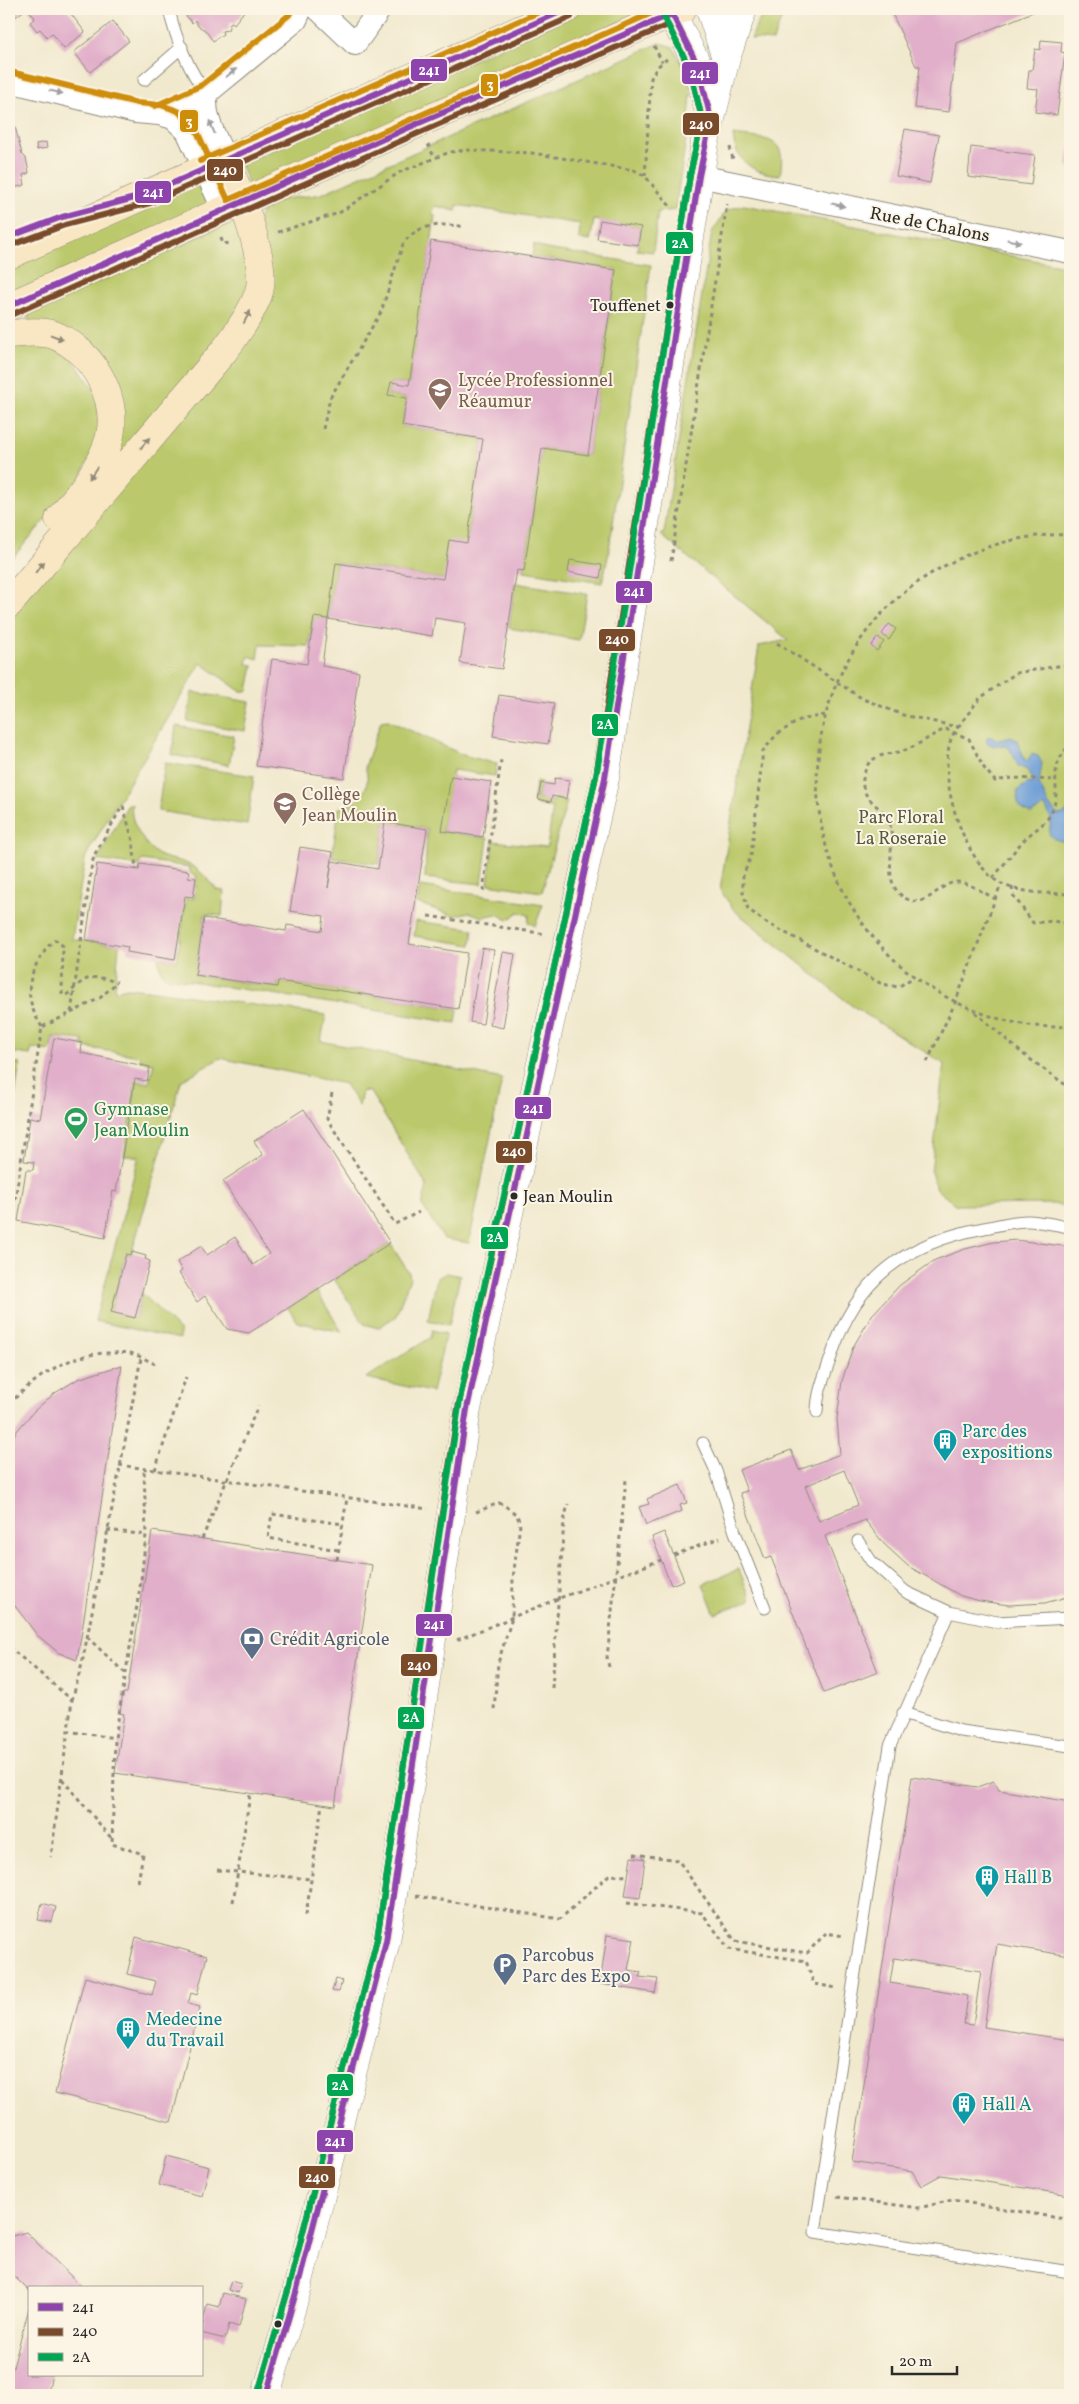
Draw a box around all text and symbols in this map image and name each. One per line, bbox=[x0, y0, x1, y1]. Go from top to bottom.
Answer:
line badge: 241 bbox=[410, 58, 448, 82]
line badge: 241 bbox=[681, 61, 719, 85]
text: 241 bbox=[418, 62, 440, 81]
text: 241 bbox=[689, 65, 711, 84]
one-way arrow bbox=[225, 68, 238, 79]
line badge: 3 bbox=[480, 73, 499, 97]
text: 3 bbox=[486, 76, 494, 95]
one-way arrow bbox=[49, 88, 64, 96]
line badge: 3 bbox=[179, 109, 199, 133]
line badge: 240 bbox=[682, 112, 720, 136]
text: 3 bbox=[185, 113, 193, 132]
text: 240 bbox=[689, 116, 713, 135]
one-way arrow bbox=[208, 119, 216, 134]
line badge: 240 bbox=[206, 158, 244, 182]
text: 240 bbox=[213, 162, 237, 181]
line badge: 241 bbox=[134, 180, 172, 204]
text: 241 bbox=[142, 184, 164, 203]
one-way arrow bbox=[830, 201, 845, 209]
street label: Rue de Chalons bbox=[868, 202, 992, 249]
line badge: 2A bbox=[665, 231, 694, 255]
text: 2A bbox=[671, 235, 689, 254]
one-way arrow bbox=[1007, 237, 1023, 245]
place label: Touffenet bbox=[590, 295, 661, 318]
marker: Touffenet bbox=[665, 300, 675, 310]
one-way arrow bbox=[243, 310, 251, 324]
one-way arrow bbox=[50, 333, 65, 341]
place label: Lycée Professionnel Réaumur bbox=[458, 369, 613, 415]
school or university icon: Lycée Professionnel Réaumur bbox=[427, 377, 453, 411]
one-way arrow bbox=[140, 437, 151, 450]
one-way arrow bbox=[88, 466, 98, 480]
one-way arrow bbox=[35, 561, 46, 574]
line badge: 241 bbox=[615, 580, 653, 604]
text: 241 bbox=[623, 583, 645, 602]
line badge: 240 bbox=[598, 628, 636, 652]
text: 240 bbox=[605, 631, 629, 650]
line badge: 2A bbox=[591, 713, 619, 737]
text: 2A bbox=[596, 716, 614, 735]
place label: Collège Jean Moulin bbox=[302, 783, 398, 829]
school or university icon: Collège Jean Moulin bbox=[272, 791, 298, 825]
park label: Parc Floral La Roseraie bbox=[856, 806, 946, 852]
line badge: 241 bbox=[514, 1096, 552, 1120]
place label: Gymnase Jean Moulin bbox=[94, 1098, 190, 1144]
text: 241 bbox=[522, 1100, 544, 1119]
sports icon: Gymnase Jean Moulin bbox=[63, 1106, 89, 1140]
line badge: 240 bbox=[495, 1140, 533, 1164]
text: 240 bbox=[502, 1143, 526, 1162]
place label: Jean Moulin bbox=[523, 1186, 613, 1209]
marker: Jean Moulin bbox=[509, 1191, 519, 1201]
line badge: 2A bbox=[480, 1226, 509, 1250]
text: 2A bbox=[486, 1229, 504, 1248]
place label: Parc des expositions bbox=[962, 1420, 1053, 1466]
building icon: Parc des expositions bbox=[932, 1428, 958, 1462]
line badge: 241 bbox=[415, 1613, 453, 1637]
text: 241 bbox=[423, 1616, 445, 1635]
bank icon: Crédit Agricole bbox=[239, 1626, 265, 1660]
place label: Crédit Agricole bbox=[270, 1628, 390, 1653]
line badge: 240 bbox=[400, 1653, 438, 1677]
text: 240 bbox=[407, 1657, 431, 1676]
line badge: 2A bbox=[397, 1706, 425, 1730]
text: 2A bbox=[402, 1709, 420, 1728]
building icon: Hall B bbox=[974, 1864, 1000, 1898]
place label: Hall B bbox=[1004, 1866, 1052, 1891]
place label: Parcobus Parc des Expo bbox=[522, 1944, 631, 1990]
parking icon: Parcobus Parc des Expo bbox=[492, 1952, 518, 1986]
place label: Medecine du Travail bbox=[146, 2008, 224, 2054]
building icon: Medecine du Travail bbox=[115, 2016, 141, 2050]
line badge: 2A bbox=[326, 2073, 354, 2097]
text: 2A bbox=[331, 2077, 349, 2096]
building icon: Hall A bbox=[951, 2091, 977, 2125]
place label: Hall A bbox=[982, 2093, 1032, 2118]
line badge: 241 bbox=[316, 2129, 354, 2153]
text: 241 bbox=[324, 2133, 346, 2152]
line badge: 240 bbox=[298, 2165, 336, 2189]
text: 240 bbox=[305, 2169, 329, 2188]
legend bbox=[28, 2286, 202, 2376]
text: 241 bbox=[72, 2298, 94, 2319]
unlabelled marker bbox=[273, 2319, 283, 2329]
text: 240 bbox=[72, 2322, 97, 2343]
scale bar bbox=[892, 2344, 956, 2376]
text: 2A bbox=[72, 2348, 91, 2369]
text: 20 m bbox=[899, 2352, 932, 2373]

